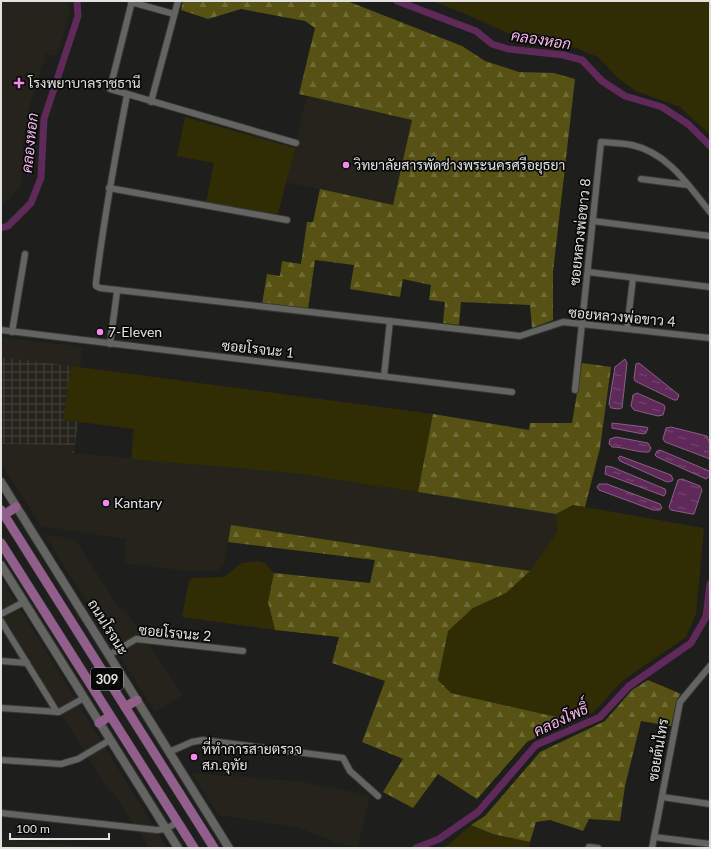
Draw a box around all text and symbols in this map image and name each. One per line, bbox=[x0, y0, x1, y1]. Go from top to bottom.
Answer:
water label: คลองหอก bbox=[510, 25, 572, 53]
place label: โรงพยาบาลราชธานี bbox=[27, 74, 141, 91]
marker: โรงพยาบาลราชธานี bbox=[13, 77, 25, 89]
water label: คลองหอก bbox=[17, 112, 41, 174]
place label: วิทยาลัยสารพัดช่างพระนครศรีอยุธยา bbox=[353, 156, 565, 175]
marker: วิทยาลัยสารพัดช่างพระนครศรีอยุธยา bbox=[341, 160, 351, 170]
street label: ซอยหลวงพ่อขาว 8 bbox=[565, 178, 594, 286]
street label: ซอยหลวงพ่อขาว 4 bbox=[568, 303, 676, 330]
place label: 7-Eleven bbox=[108, 323, 162, 340]
marker: 7-Eleven bbox=[95, 327, 105, 337]
street label: ซอยโรจนะ 1 bbox=[221, 336, 295, 361]
place label: Kantary bbox=[114, 494, 163, 511]
marker: Kantary bbox=[101, 498, 111, 508]
street label: ถนนโรจนะ bbox=[85, 596, 132, 658]
street label: ซอยโรจนะ 2 bbox=[138, 621, 212, 644]
road number: 309 bbox=[91, 668, 123, 690]
water label: คลองโพธิ์ bbox=[528, 693, 593, 740]
street label: ซอยต้นไทร bbox=[644, 717, 671, 783]
place label: ที่ทำการสายตรวจ สภ.อุทัย bbox=[202, 737, 302, 775]
marker: ที่ทำการสายตรวจ สภ.อุทัย bbox=[189, 752, 199, 762]
scale bar bbox=[10, 815, 109, 841]
text: 100 m bbox=[16, 821, 50, 836]

